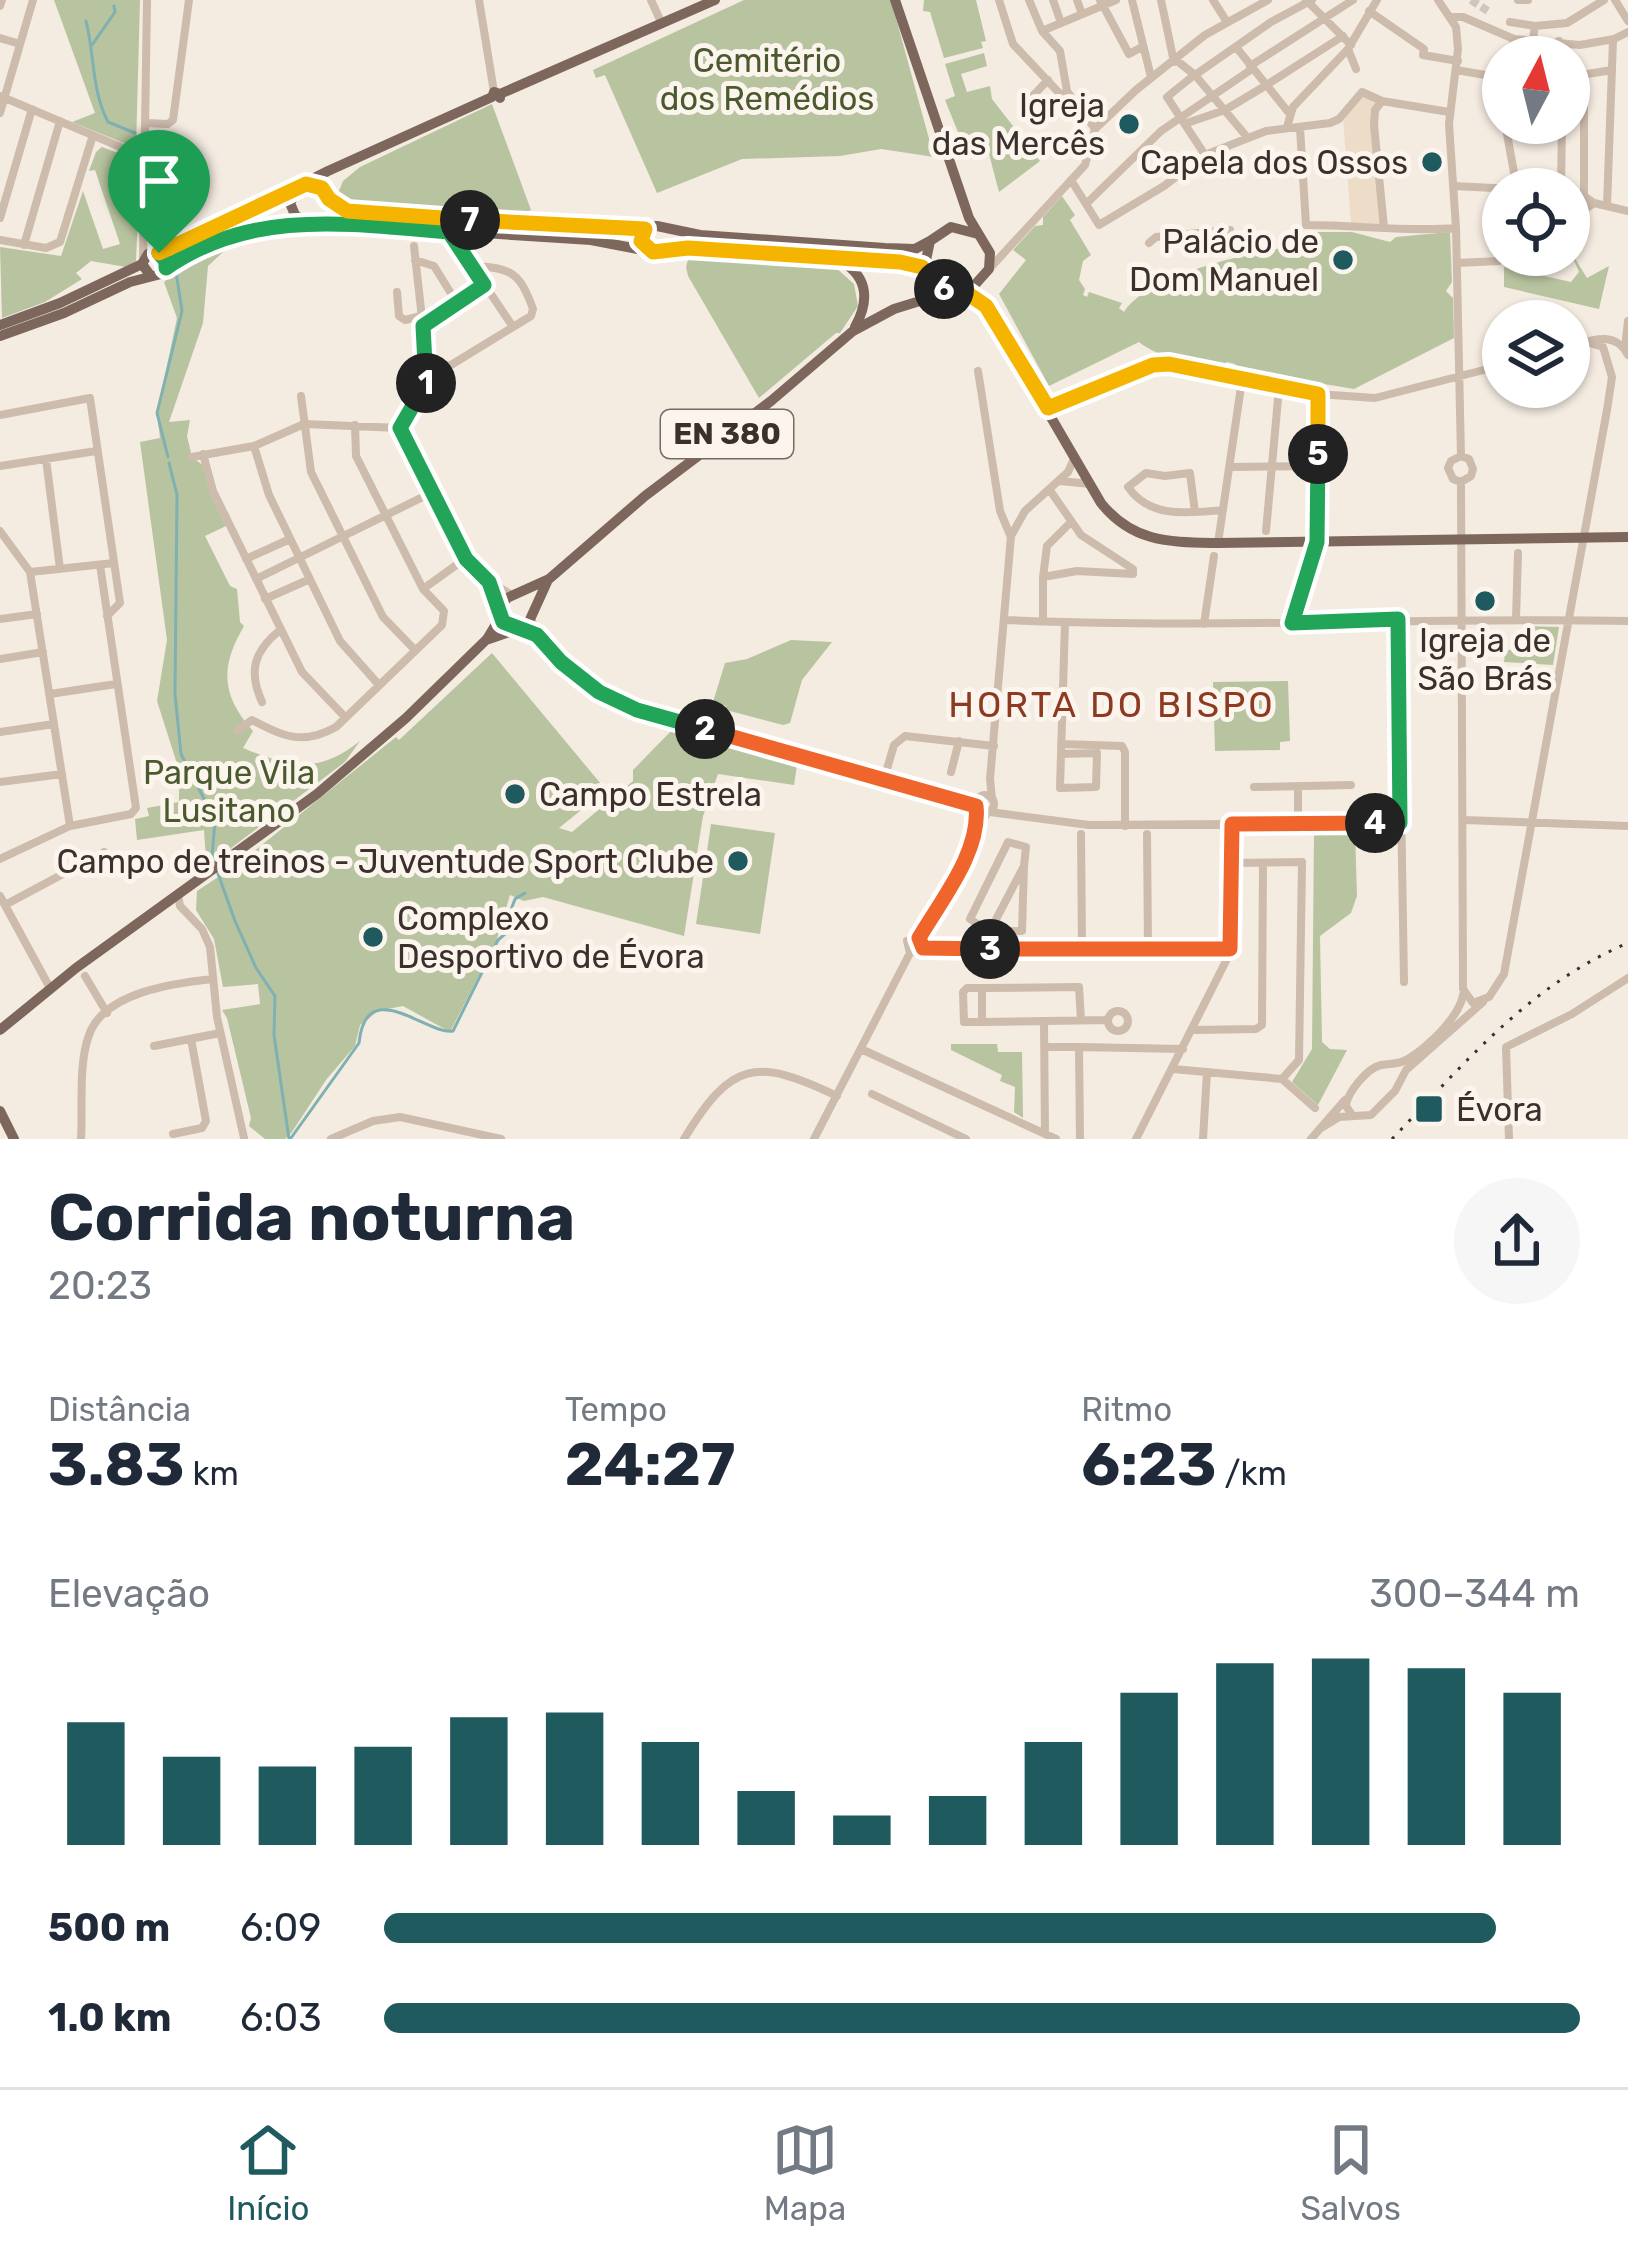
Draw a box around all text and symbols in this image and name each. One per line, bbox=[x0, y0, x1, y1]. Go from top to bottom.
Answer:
north arrow bbox=[1482, 36, 1590, 144]
map controls bbox=[1482, 36, 1590, 408]
park label: Cemitério dos Remédios bbox=[660, 41, 874, 118]
place label: Igreja das Mercês bbox=[932, 86, 1105, 163]
marker: Igreja das Mercês bbox=[1116, 111, 1142, 137]
pin bbox=[108, 130, 210, 253]
place label: Capela dos Ossos bbox=[1140, 143, 1408, 182]
icon: arrive bbox=[126, 148, 192, 214]
marker: Capela dos Ossos bbox=[1419, 149, 1445, 175]
button: locate bbox=[1482, 168, 1590, 276]
pin: 7 bbox=[440, 190, 500, 250]
text: 7 bbox=[461, 200, 479, 239]
place label: Palácio de Dom Manuel bbox=[1129, 222, 1319, 299]
marker: Palácio de Dom Manuel bbox=[1330, 247, 1356, 273]
pin: 6 bbox=[914, 259, 974, 319]
text: 6 bbox=[933, 269, 955, 308]
button: layers bbox=[1482, 300, 1590, 408]
pin: 1 bbox=[396, 353, 456, 413]
text: 1 bbox=[418, 363, 434, 402]
road number: EN 380 bbox=[661, 410, 793, 458]
pin: 5 bbox=[1288, 424, 1348, 484]
text: 5 bbox=[1307, 434, 1329, 473]
marker: Igreja de São Brás bbox=[1472, 588, 1498, 614]
place label: Igreja de São Brás bbox=[1417, 621, 1553, 698]
district label: HORTA DO BISPO bbox=[948, 683, 1276, 726]
pin: 2 bbox=[675, 699, 735, 759]
text: 2 bbox=[694, 709, 716, 748]
park label: Parque Vila Lusitano bbox=[143, 753, 315, 830]
place label: Campo Estrela bbox=[539, 775, 762, 814]
marker: Campo Estrela bbox=[502, 781, 528, 807]
pin: 4 bbox=[1345, 793, 1405, 853]
text: 4 bbox=[1364, 803, 1386, 842]
place label: Campo de treinos - Juventude Sport Clube bbox=[57, 842, 714, 881]
marker: Campo de treinos - Juventude Sport Clube bbox=[725, 848, 751, 874]
place label: Complexo Desportivo de Évora bbox=[397, 899, 705, 976]
pin: 3 bbox=[960, 919, 1020, 979]
marker: Complexo Desportivo de Évora bbox=[360, 924, 386, 950]
text: 3 bbox=[979, 929, 1001, 968]
place label: Évora bbox=[1456, 1090, 1543, 1129]
marker: Évora bbox=[1413, 1093, 1445, 1125]
text: Corrida noturna bbox=[48, 1178, 575, 1257]
button: share bbox=[1454, 1178, 1580, 1304]
text: 20:23 bbox=[48, 1263, 152, 1309]
text: Distância bbox=[48, 1390, 191, 1429]
text: Tempo bbox=[565, 1390, 667, 1429]
text: Ritmo bbox=[1081, 1390, 1172, 1429]
text: 3.83 bbox=[48, 1429, 184, 1500]
text: 24:27 bbox=[565, 1429, 735, 1500]
text: 6:23 bbox=[1081, 1429, 1216, 1500]
text: km bbox=[184, 1454, 239, 1493]
text: /km bbox=[1216, 1454, 1287, 1493]
text: Elevação bbox=[48, 1571, 210, 1617]
text: 300–344 m bbox=[1369, 1571, 1580, 1617]
text: 500 m bbox=[48, 1905, 170, 1951]
text: 6:09 bbox=[240, 1905, 321, 1951]
text: 1.0 km bbox=[48, 1995, 172, 2041]
text: 6:03 bbox=[240, 1995, 322, 2041]
tab: Início bbox=[227, 2117, 309, 2228]
tab: Mapa bbox=[764, 2117, 846, 2228]
tab: Salvos bbox=[1301, 2117, 1401, 2228]

